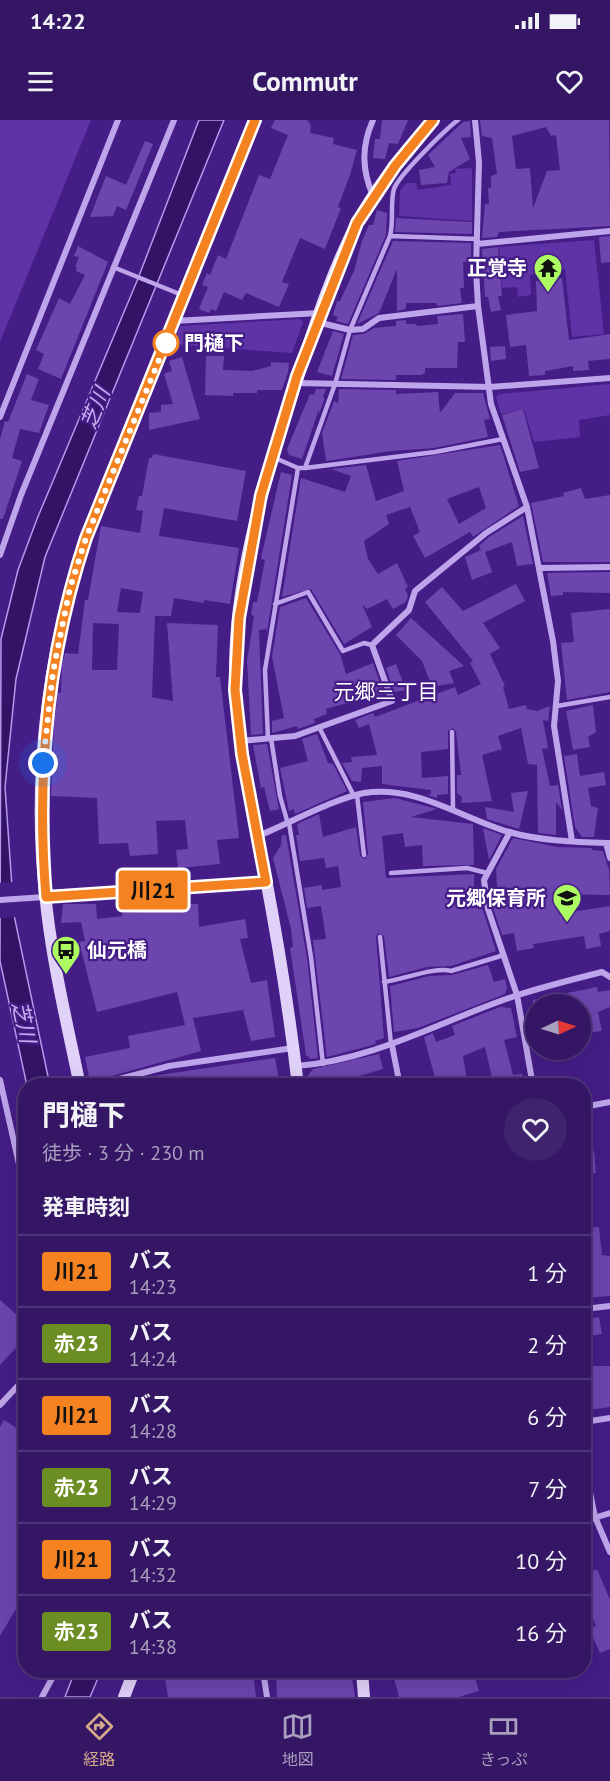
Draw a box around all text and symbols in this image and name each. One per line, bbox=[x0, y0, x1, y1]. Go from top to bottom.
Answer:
text: 14:22 bbox=[30, 7, 86, 35]
text: Commutr bbox=[252, 64, 358, 98]
icon: menu bbox=[24, 65, 57, 98]
icon: heart bbox=[553, 65, 586, 98]
temple icon: 正覚寺 bbox=[532, 252, 564, 294]
place label: 正覚寺 bbox=[467, 255, 527, 281]
marker: 門樋下 bbox=[153, 330, 179, 356]
place label: 門樋下 bbox=[184, 330, 244, 356]
water label: 芝川 bbox=[75, 382, 116, 433]
district label: 元郷三丁目 bbox=[334, 678, 439, 705]
your location bbox=[28, 748, 58, 778]
line badge: 川21 bbox=[118, 870, 188, 910]
text: 川21 bbox=[131, 877, 175, 904]
school or university icon: 元郷保育所 bbox=[551, 882, 583, 924]
place label: 元郷保育所 bbox=[446, 885, 546, 911]
bus stop icon: 仙元橋 bbox=[50, 934, 82, 976]
place label: 仙元橋 bbox=[87, 937, 147, 963]
north arrow bbox=[525, 994, 591, 1060]
map controls bbox=[525, 994, 591, 1060]
water label: 芝川 bbox=[6, 999, 42, 1047]
text: 門樋下 bbox=[42, 1096, 126, 1133]
button: heart bbox=[504, 1098, 567, 1161]
text: 徒歩 · 3 分 · 230 m bbox=[42, 1140, 205, 1166]
text: 発車時刻 bbox=[42, 1193, 130, 1221]
text: バス bbox=[129, 1246, 173, 1274]
text: 川21 bbox=[54, 1258, 99, 1285]
text: 1 分 bbox=[527, 1259, 567, 1287]
text: 14:23 bbox=[129, 1274, 177, 1300]
text: バス bbox=[129, 1318, 173, 1346]
text: 赤23 bbox=[54, 1330, 99, 1357]
text: 2 分 bbox=[527, 1331, 567, 1359]
text: 14:24 bbox=[129, 1346, 177, 1372]
text: バス bbox=[129, 1390, 173, 1418]
text: 川21 bbox=[54, 1402, 99, 1429]
text: 6 分 bbox=[527, 1403, 567, 1431]
text: 14:28 bbox=[129, 1418, 177, 1444]
text: バス bbox=[129, 1462, 173, 1490]
text: 赤23 bbox=[54, 1474, 99, 1501]
text: 7 分 bbox=[528, 1475, 567, 1503]
text: 14:29 bbox=[129, 1490, 177, 1516]
text: バス bbox=[129, 1534, 173, 1562]
text: 川21 bbox=[54, 1546, 99, 1573]
text: 10 分 bbox=[515, 1547, 567, 1575]
text: 14:32 bbox=[129, 1562, 177, 1588]
text: バス bbox=[129, 1606, 173, 1634]
text: 赤23 bbox=[54, 1618, 99, 1645]
text: 16 分 bbox=[515, 1619, 567, 1647]
text: 14:38 bbox=[129, 1634, 177, 1660]
tab: 経路 bbox=[83, 1710, 116, 1770]
tab: 地図 bbox=[281, 1710, 314, 1770]
tab: きっぷ bbox=[480, 1710, 527, 1770]

